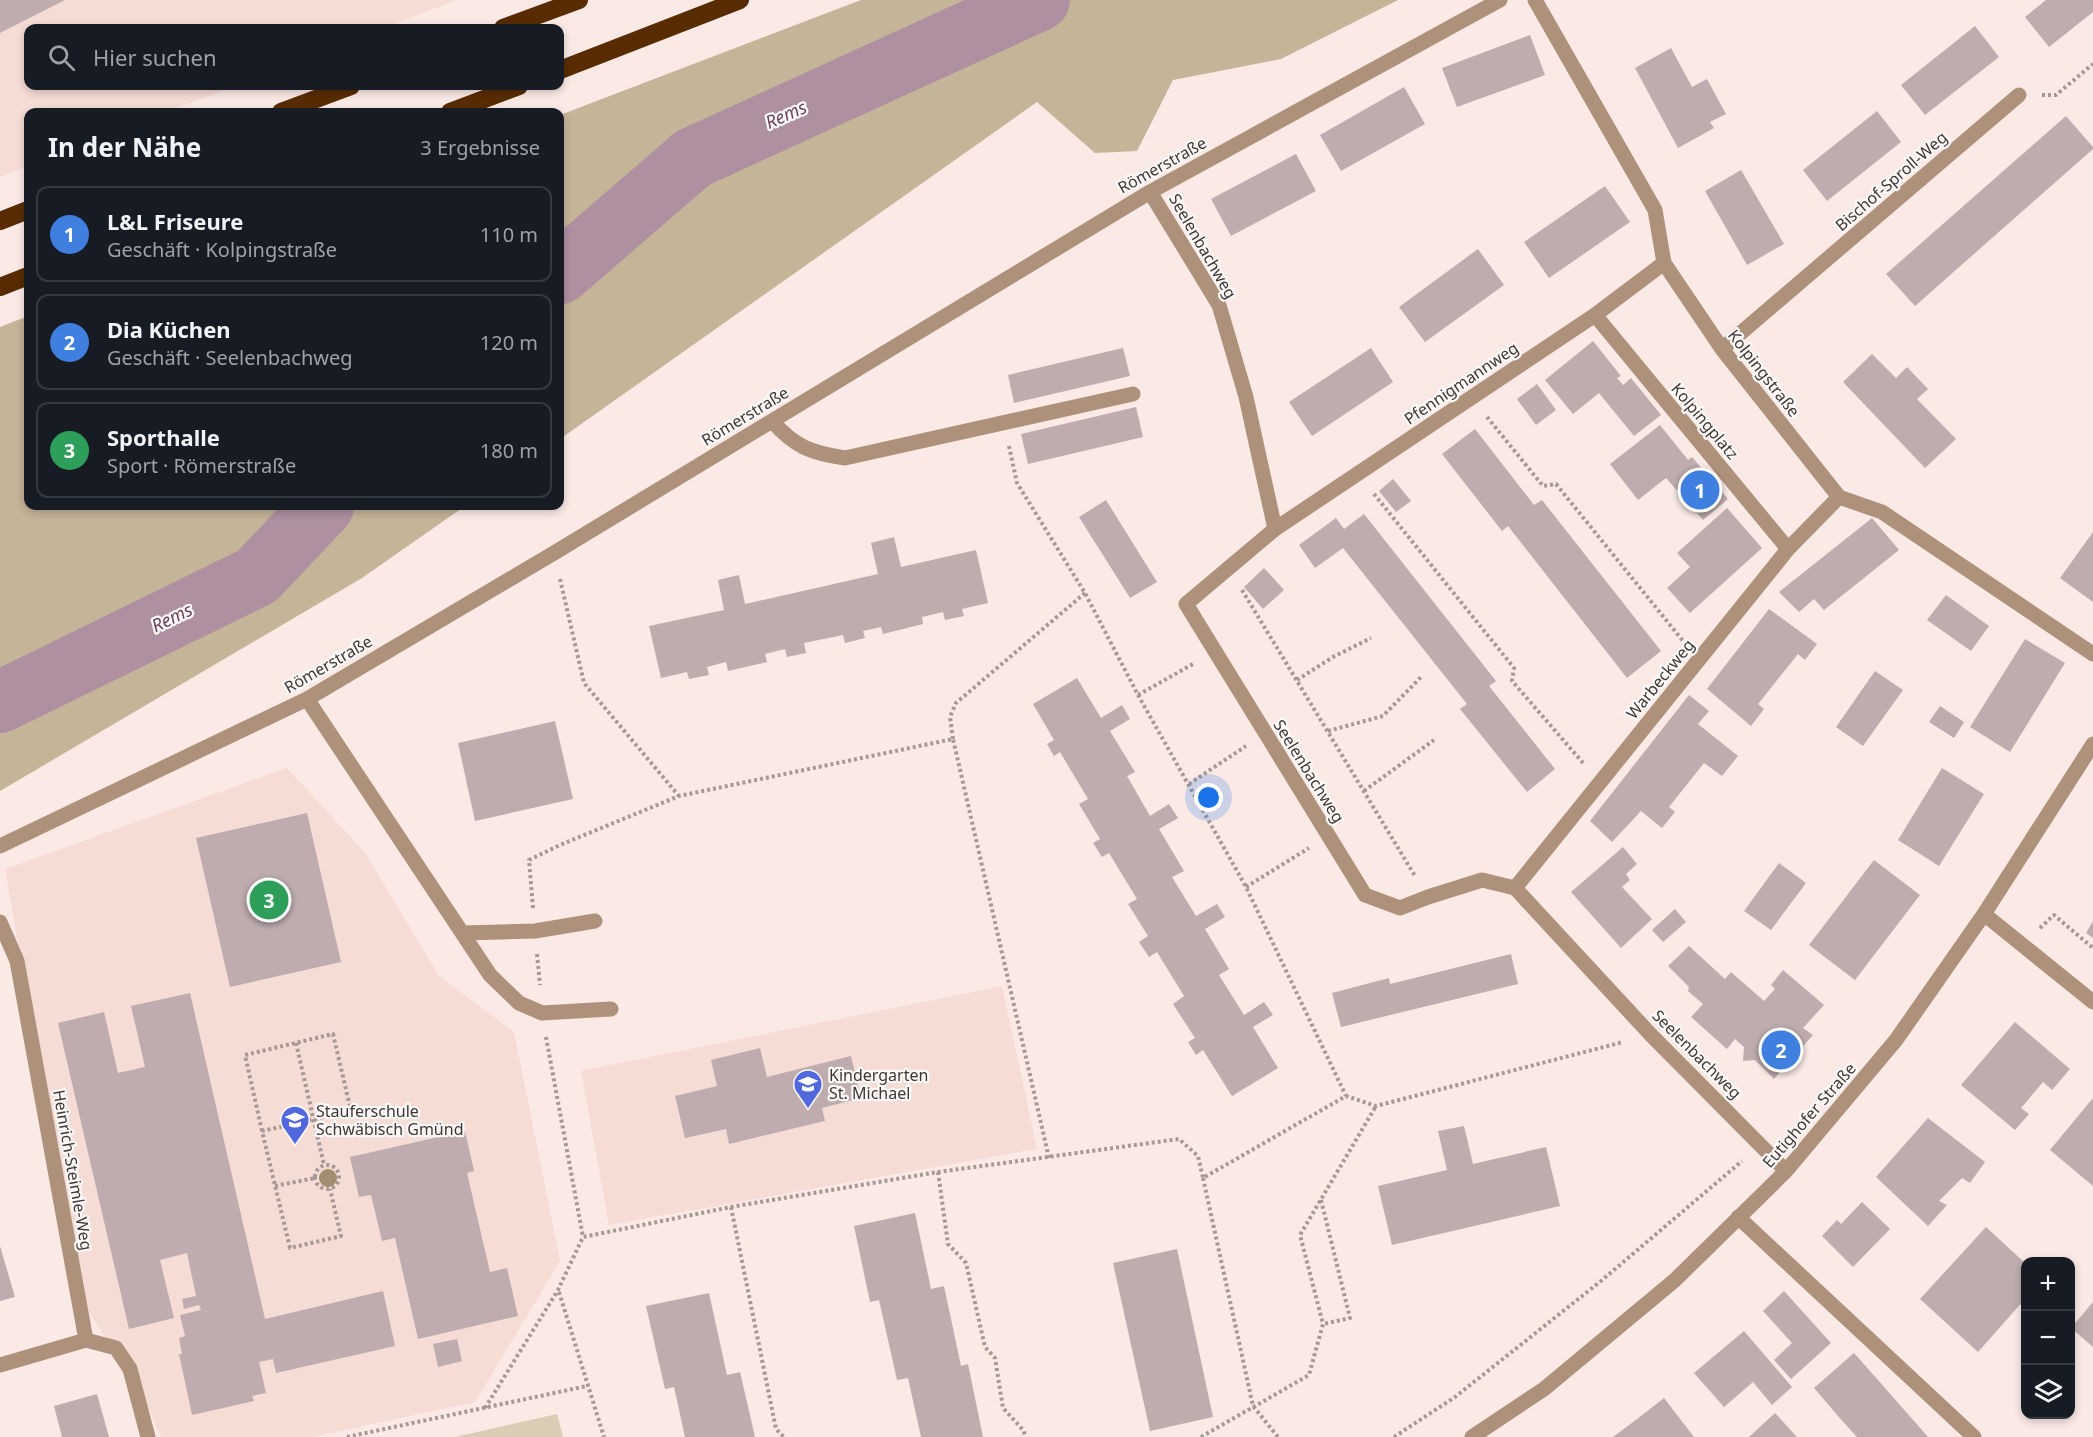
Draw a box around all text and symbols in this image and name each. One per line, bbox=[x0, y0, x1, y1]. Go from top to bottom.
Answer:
search box bbox=[24, 24, 564, 90]
icon: search bbox=[45, 41, 78, 74]
text: Hier suchen bbox=[93, 42, 217, 72]
water label: Rems bbox=[761, 94, 810, 134]
street label: Bischof-Sproll-Weg bbox=[1830, 126, 1952, 236]
text: In der Nähe bbox=[48, 129, 201, 165]
street label: Römerstraße bbox=[1114, 132, 1210, 198]
text: 3 Ergebnisse bbox=[420, 134, 540, 161]
street label: Seelenbachweg bbox=[1164, 190, 1242, 302]
text: L&L Friseure bbox=[107, 206, 243, 236]
text: 1 bbox=[64, 221, 75, 248]
text: 110 m bbox=[480, 221, 538, 248]
text: Geschäft · Kolpingstraße bbox=[107, 236, 337, 263]
text: Dia Küchen bbox=[107, 314, 231, 344]
street label: Kolpingstraße bbox=[1723, 325, 1805, 421]
text: 2 bbox=[64, 329, 75, 356]
text: 120 m bbox=[480, 329, 538, 356]
street label: Pfennigmannweg bbox=[1400, 337, 1522, 429]
text: Geschäft · Seelenbachweg bbox=[107, 344, 353, 371]
street label: Kolpingplatz bbox=[1666, 378, 1744, 464]
street label: Römerstraße bbox=[697, 381, 793, 451]
text: Sporthalle bbox=[107, 422, 220, 452]
text: 3 bbox=[64, 437, 75, 464]
text: 180 m bbox=[480, 437, 538, 464]
text: Sport · Römerstraße bbox=[107, 452, 296, 479]
pin: 1 bbox=[1680, 468, 1720, 512]
water label: Rems bbox=[147, 597, 196, 637]
street label: Römerstraße bbox=[280, 630, 376, 698]
street label: Warbeckweg bbox=[1621, 635, 1699, 723]
street label: Seelenbachweg bbox=[1268, 715, 1350, 827]
your location bbox=[1194, 783, 1223, 812]
pin: 3 bbox=[250, 878, 288, 922]
street label: Seelenbachweg bbox=[1648, 1005, 1746, 1103]
pin: 2 bbox=[1762, 1028, 1800, 1072]
street label: Eutighofer Straße bbox=[1757, 1058, 1861, 1172]
place label: Kindergarten St. Michael bbox=[829, 1064, 928, 1104]
school or university icon: Kindergarten St. Michael bbox=[792, 1068, 824, 1110]
street label: Heinrich-Steimle-Weg bbox=[48, 1088, 98, 1252]
place label: Stauferschule Schwäbisch Gmünd bbox=[316, 1100, 464, 1140]
school or university icon: Stauferschule Schwäbisch Gmünd bbox=[279, 1104, 311, 1146]
map controls bbox=[2021, 1257, 2075, 1419]
button: + bbox=[2021, 1257, 2075, 1311]
button: − bbox=[2021, 1311, 2075, 1365]
button: layers bbox=[2021, 1365, 2075, 1419]

